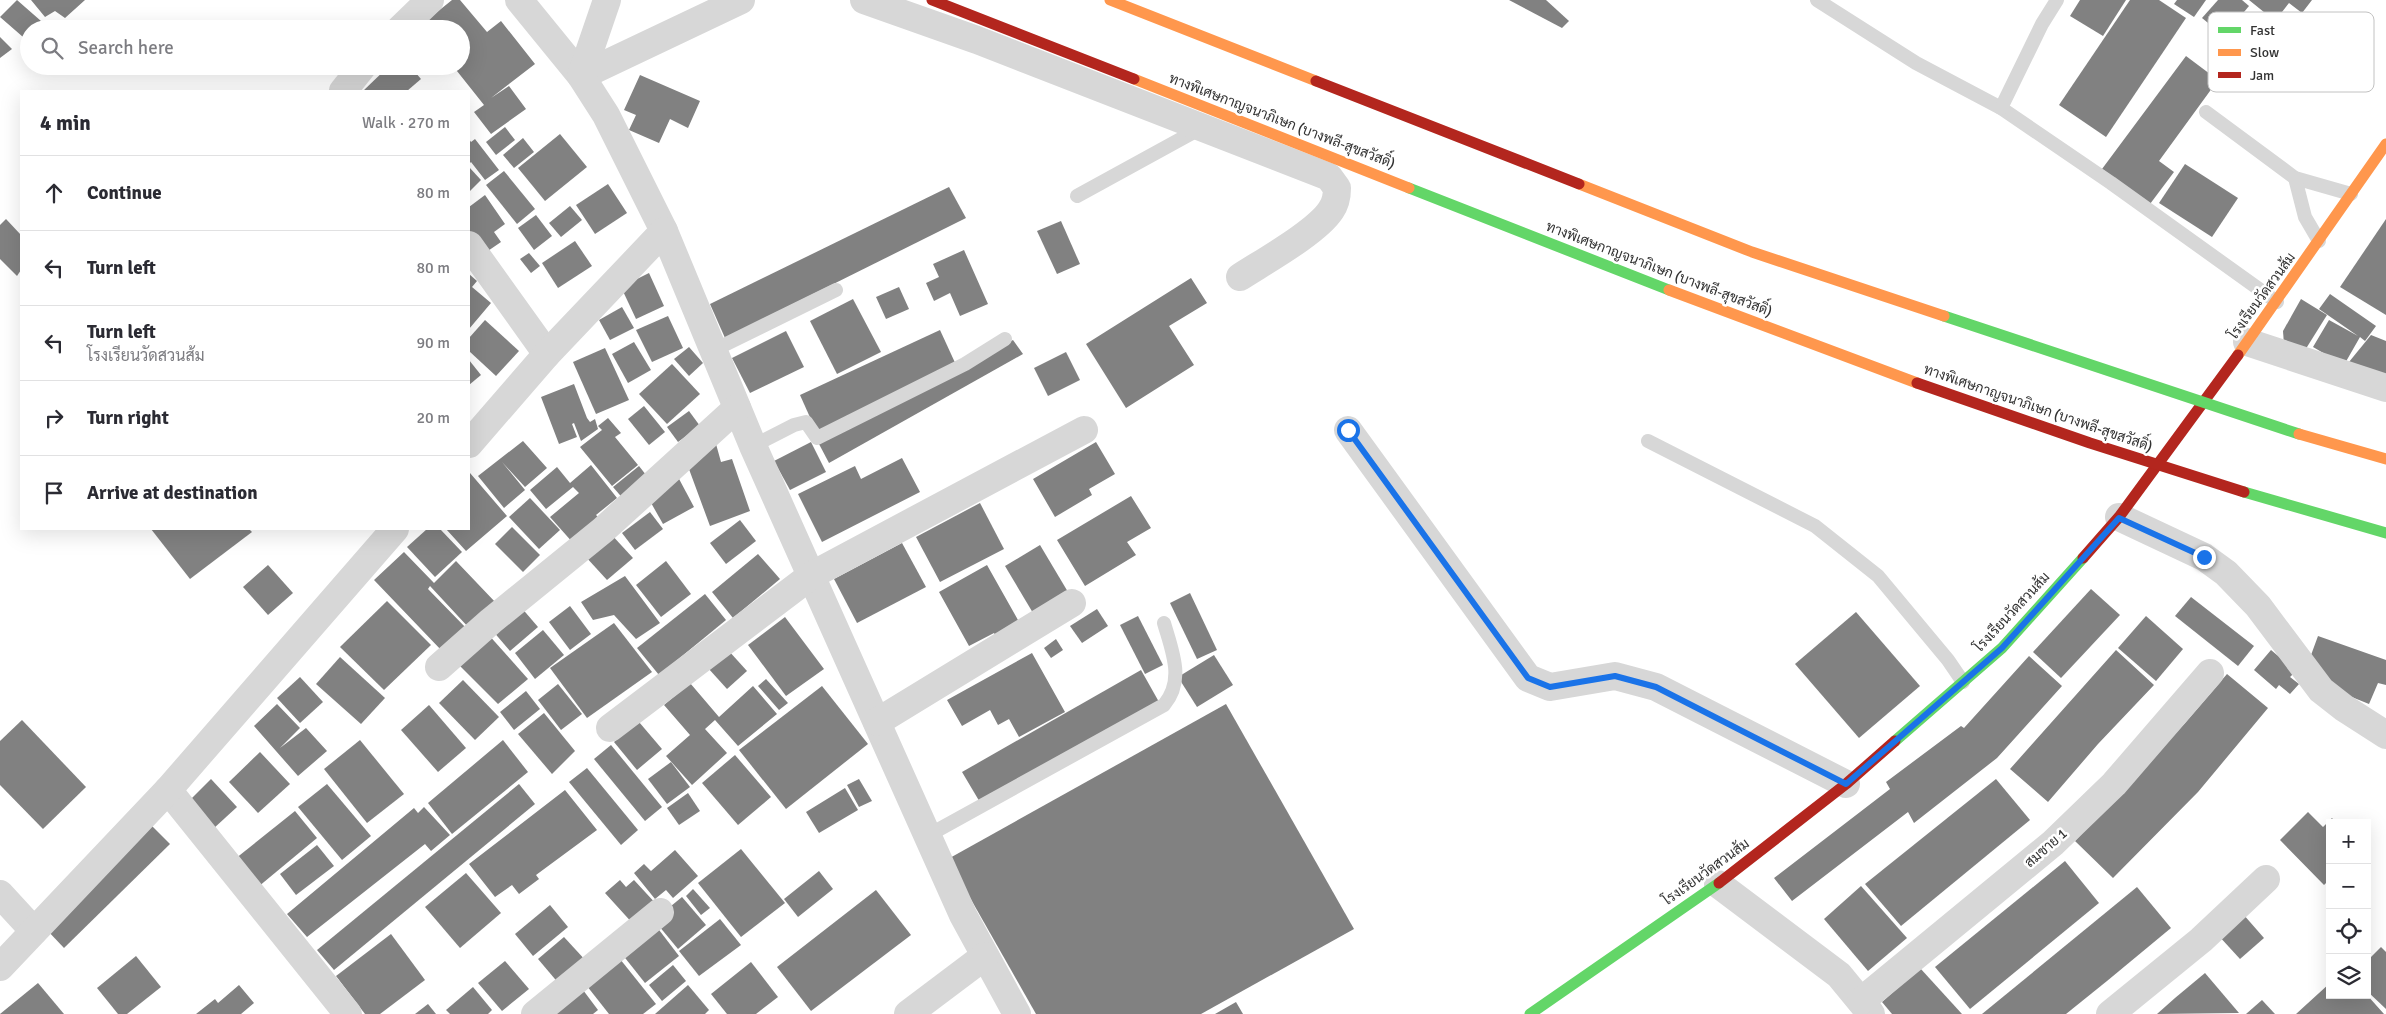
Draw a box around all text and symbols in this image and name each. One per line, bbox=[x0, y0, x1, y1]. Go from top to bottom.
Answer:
legend bbox=[2208, 12, 2374, 92]
search box bbox=[20, 20, 470, 75]
text: Fast bbox=[2250, 22, 2275, 39]
icon: search bbox=[38, 34, 66, 62]
text: Search here bbox=[78, 36, 174, 60]
text: Slow bbox=[2250, 44, 2279, 61]
street label: ทางพิเศษกาญจนาภิเษก (บางพลี-สุขสวัสดิ์) bbox=[1166, 66, 1399, 173]
text: Jam bbox=[2250, 67, 2274, 84]
text: 4 min bbox=[40, 110, 91, 136]
text: Walk · 270 m bbox=[362, 113, 450, 133]
icon: ahead bbox=[40, 179, 68, 207]
text: Continue bbox=[87, 181, 162, 205]
text: 80 m bbox=[416, 183, 450, 203]
street label: ทางพิเศษกาญจนาภิเษก (บางพลี-สุขสวัสดิ์) bbox=[1543, 214, 1776, 321]
street label: โรงเรียนวัดสวนส้ม bbox=[2223, 249, 2299, 343]
icon: left bbox=[40, 254, 68, 282]
text: Turn left bbox=[87, 256, 156, 280]
text: 80 m bbox=[416, 258, 450, 278]
text: Turn left bbox=[87, 320, 156, 344]
icon: left bbox=[40, 329, 68, 357]
text: 90 m bbox=[416, 333, 450, 353]
text: โรงเรียนวัดสวนส้ม bbox=[87, 346, 205, 366]
street label: ทางพิเศษกาญจนาภิเษก (บางพลี-สุขสวัสดิ์) bbox=[1921, 357, 2156, 456]
icon: right bbox=[40, 404, 68, 432]
text: Turn right bbox=[87, 406, 169, 430]
text: 20 m bbox=[416, 408, 450, 428]
route start bbox=[1337, 419, 1360, 442]
icon: arrive bbox=[40, 479, 68, 507]
text: Arrive at destination bbox=[87, 481, 258, 505]
route end bbox=[2193, 546, 2216, 569]
street label: โรงเรียนวัดสวนส้ม bbox=[1969, 568, 2053, 656]
map controls bbox=[2326, 819, 2371, 999]
button: + bbox=[2326, 819, 2371, 864]
street label: สมชาย 1 bbox=[2021, 825, 2071, 871]
street label: โรงเรียนวัดสวนส้ม bbox=[1658, 834, 1753, 910]
button: − bbox=[2326, 864, 2371, 909]
button: locate bbox=[2326, 909, 2371, 954]
button: layers bbox=[2326, 954, 2371, 999]

